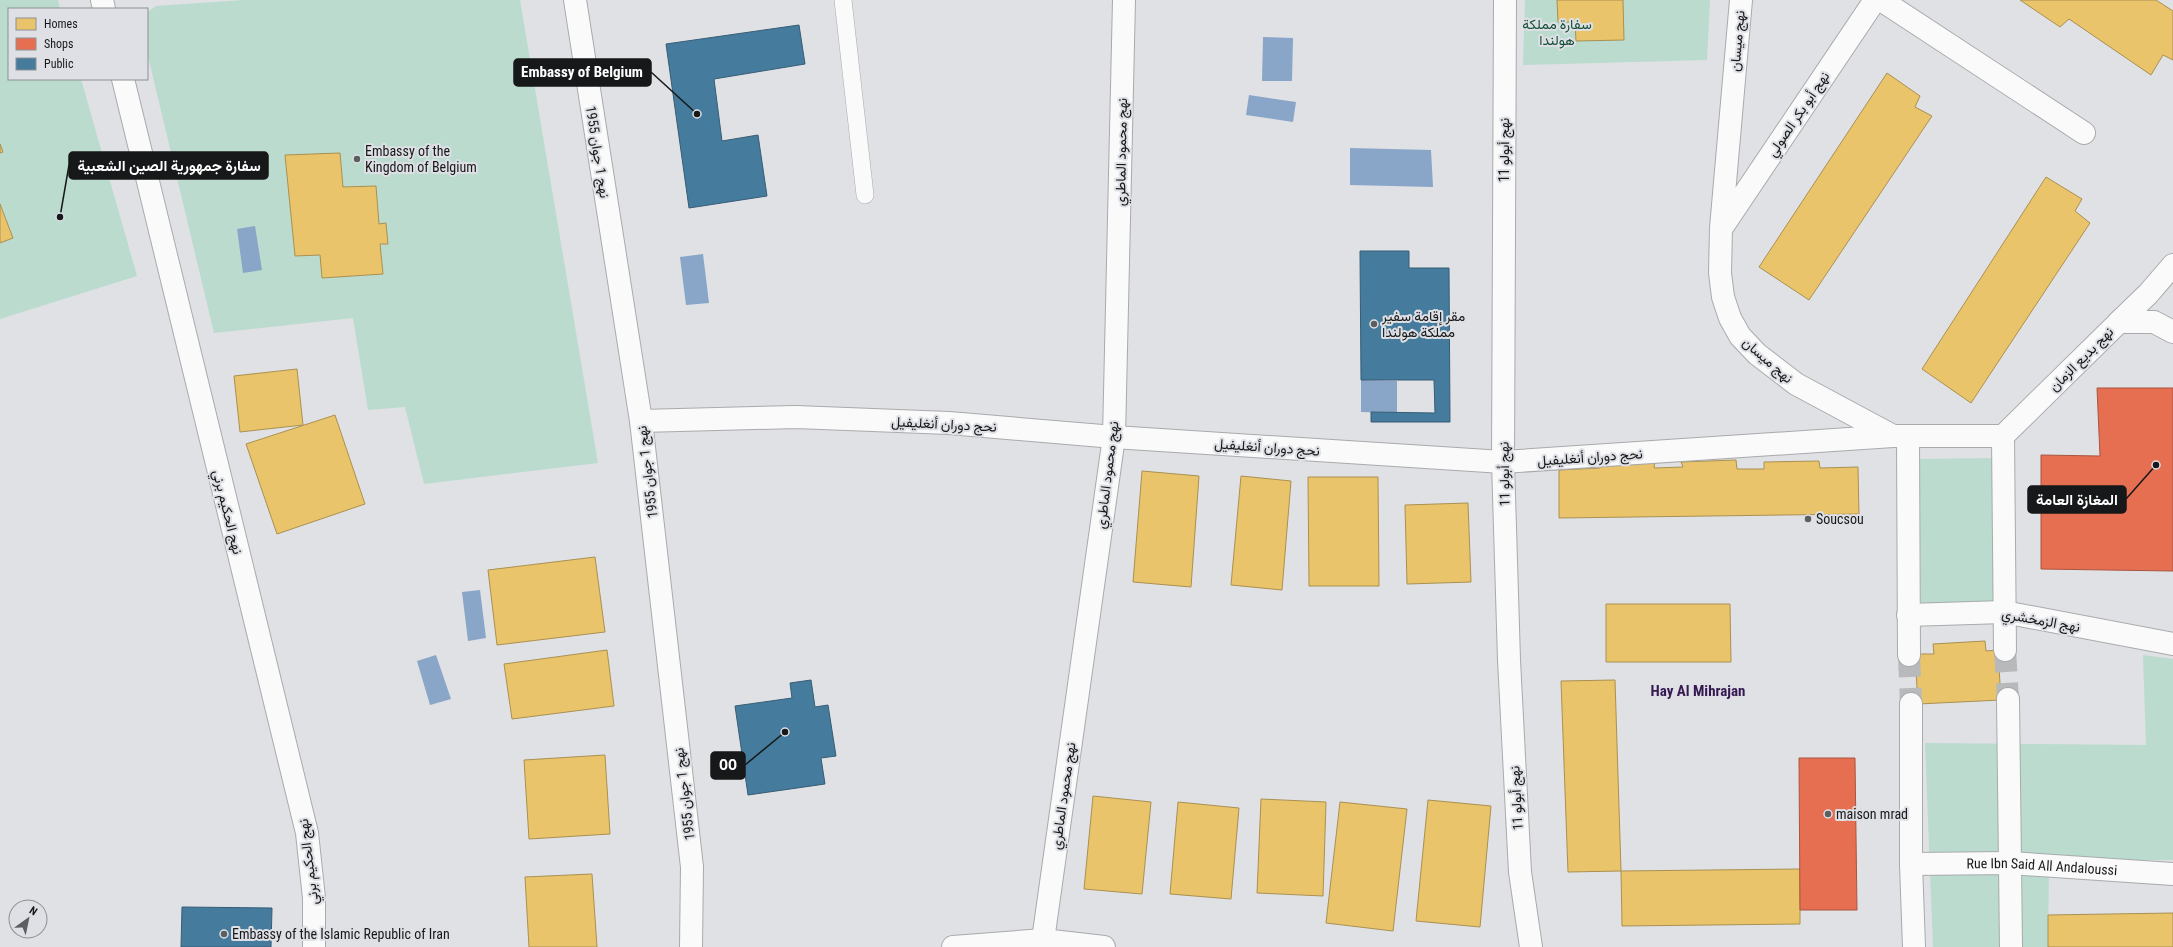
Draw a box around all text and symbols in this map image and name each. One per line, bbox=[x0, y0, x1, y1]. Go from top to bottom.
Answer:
legend bbox=[8, 8, 148, 80]
street label: نهج ميسان bbox=[1726, 10, 1751, 72]
park label: سفارة مملكة هولندا bbox=[1522, 16, 1592, 49]
text: Homes bbox=[44, 17, 78, 31]
text: Shops bbox=[44, 37, 73, 51]
text: Public bbox=[44, 57, 74, 71]
callout: Embassy of Belgium bbox=[514, 59, 651, 86]
text: Embassy of Belgium bbox=[521, 63, 643, 81]
street label: نهج أبو بكر الصولي bbox=[1764, 68, 1836, 162]
street label: نهج محمود الماطري bbox=[1112, 98, 1134, 206]
street label: نهج 1 جوان 1955 bbox=[580, 105, 613, 200]
street label: نهج أبولو 11 bbox=[1496, 118, 1515, 182]
place label: Embassy of the Kingdom of Belgium bbox=[365, 143, 477, 175]
callout: سفارة جمهورية الصين الشعبية bbox=[69, 152, 268, 179]
marker: Embassy of the Kingdom of Belgium bbox=[352, 154, 362, 164]
text: سفارة جمهورية الصين الشعبية bbox=[77, 157, 261, 175]
place label: مقر إقامة سفير مملكة هولندا bbox=[1381, 308, 1465, 341]
marker: مقر إقامة سفير مملكة هولندا bbox=[1369, 319, 1379, 329]
street label: نهج بديع الزمان bbox=[2046, 324, 2119, 397]
street label: نهج ميسان bbox=[1738, 334, 1796, 388]
street label: نحج دوران أنغليفيل bbox=[891, 413, 997, 438]
street label: نهج محمود الماطري bbox=[1092, 420, 1126, 530]
street label: نهج 1 جوان 1955 bbox=[633, 424, 664, 519]
street label: نحج دوران أنغليفيل bbox=[1213, 435, 1320, 462]
street label: نهج أبولو 11 bbox=[1495, 441, 1516, 506]
street label: نحج دوران أنغليفيل bbox=[1537, 445, 1644, 472]
street label: نهج الحكيم برني bbox=[206, 468, 246, 557]
callout: المغازة العامة bbox=[2028, 486, 2126, 513]
text: المغازة العامة bbox=[2036, 491, 2118, 509]
place label: Soucsou bbox=[1816, 511, 1864, 527]
marker: Soucsou bbox=[1803, 514, 1813, 524]
street label: نهج الزمخشري bbox=[2000, 605, 2082, 639]
district label: Hay Al Mihrajan bbox=[1651, 682, 1745, 700]
street label: نهج محمود الماطري bbox=[1048, 741, 1082, 851]
street label: نهج 1 جوان 1955 bbox=[670, 746, 701, 841]
callout: OO bbox=[711, 752, 745, 779]
text: OO bbox=[719, 756, 737, 774]
street label: نهج أبولو 11 bbox=[1506, 765, 1529, 831]
place label: maison mrad bbox=[1836, 806, 1908, 822]
marker: maison mrad bbox=[1823, 809, 1833, 819]
street label: نهج الحكيم برني bbox=[295, 818, 325, 906]
street label: Rue Ibn Said All Andaloussi bbox=[1966, 855, 2118, 878]
north arrow bbox=[8, 899, 48, 939]
text: N bbox=[27, 904, 40, 918]
place label: Embassy of the Islamic Republic of Iran bbox=[232, 926, 450, 942]
marker: Embassy of the Islamic Republic of Iran bbox=[219, 929, 229, 939]

